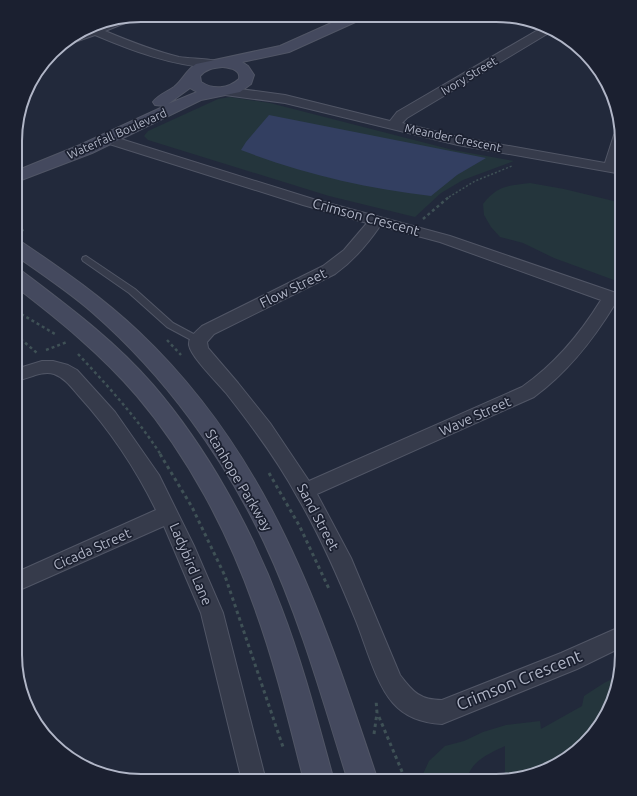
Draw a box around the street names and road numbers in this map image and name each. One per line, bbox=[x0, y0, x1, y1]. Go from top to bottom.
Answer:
street label: Ivory Street bbox=[438, 54, 499, 97]
street label: Waterfall Boulevard bbox=[65, 106, 169, 161]
street label: Meander Crescent bbox=[404, 121, 503, 154]
street label: Crimson Crescent bbox=[311, 195, 422, 239]
street label: Flow Street bbox=[257, 265, 329, 311]
street label: Wave Street bbox=[437, 393, 514, 439]
street label: Stanhope Parkway bbox=[202, 426, 276, 534]
street label: Sand Street bbox=[294, 481, 342, 553]
street label: Ladybird Lane bbox=[167, 521, 215, 607]
street label: Cicada Street bbox=[51, 525, 134, 573]
street label: Crimson Crescent bbox=[453, 646, 585, 713]

